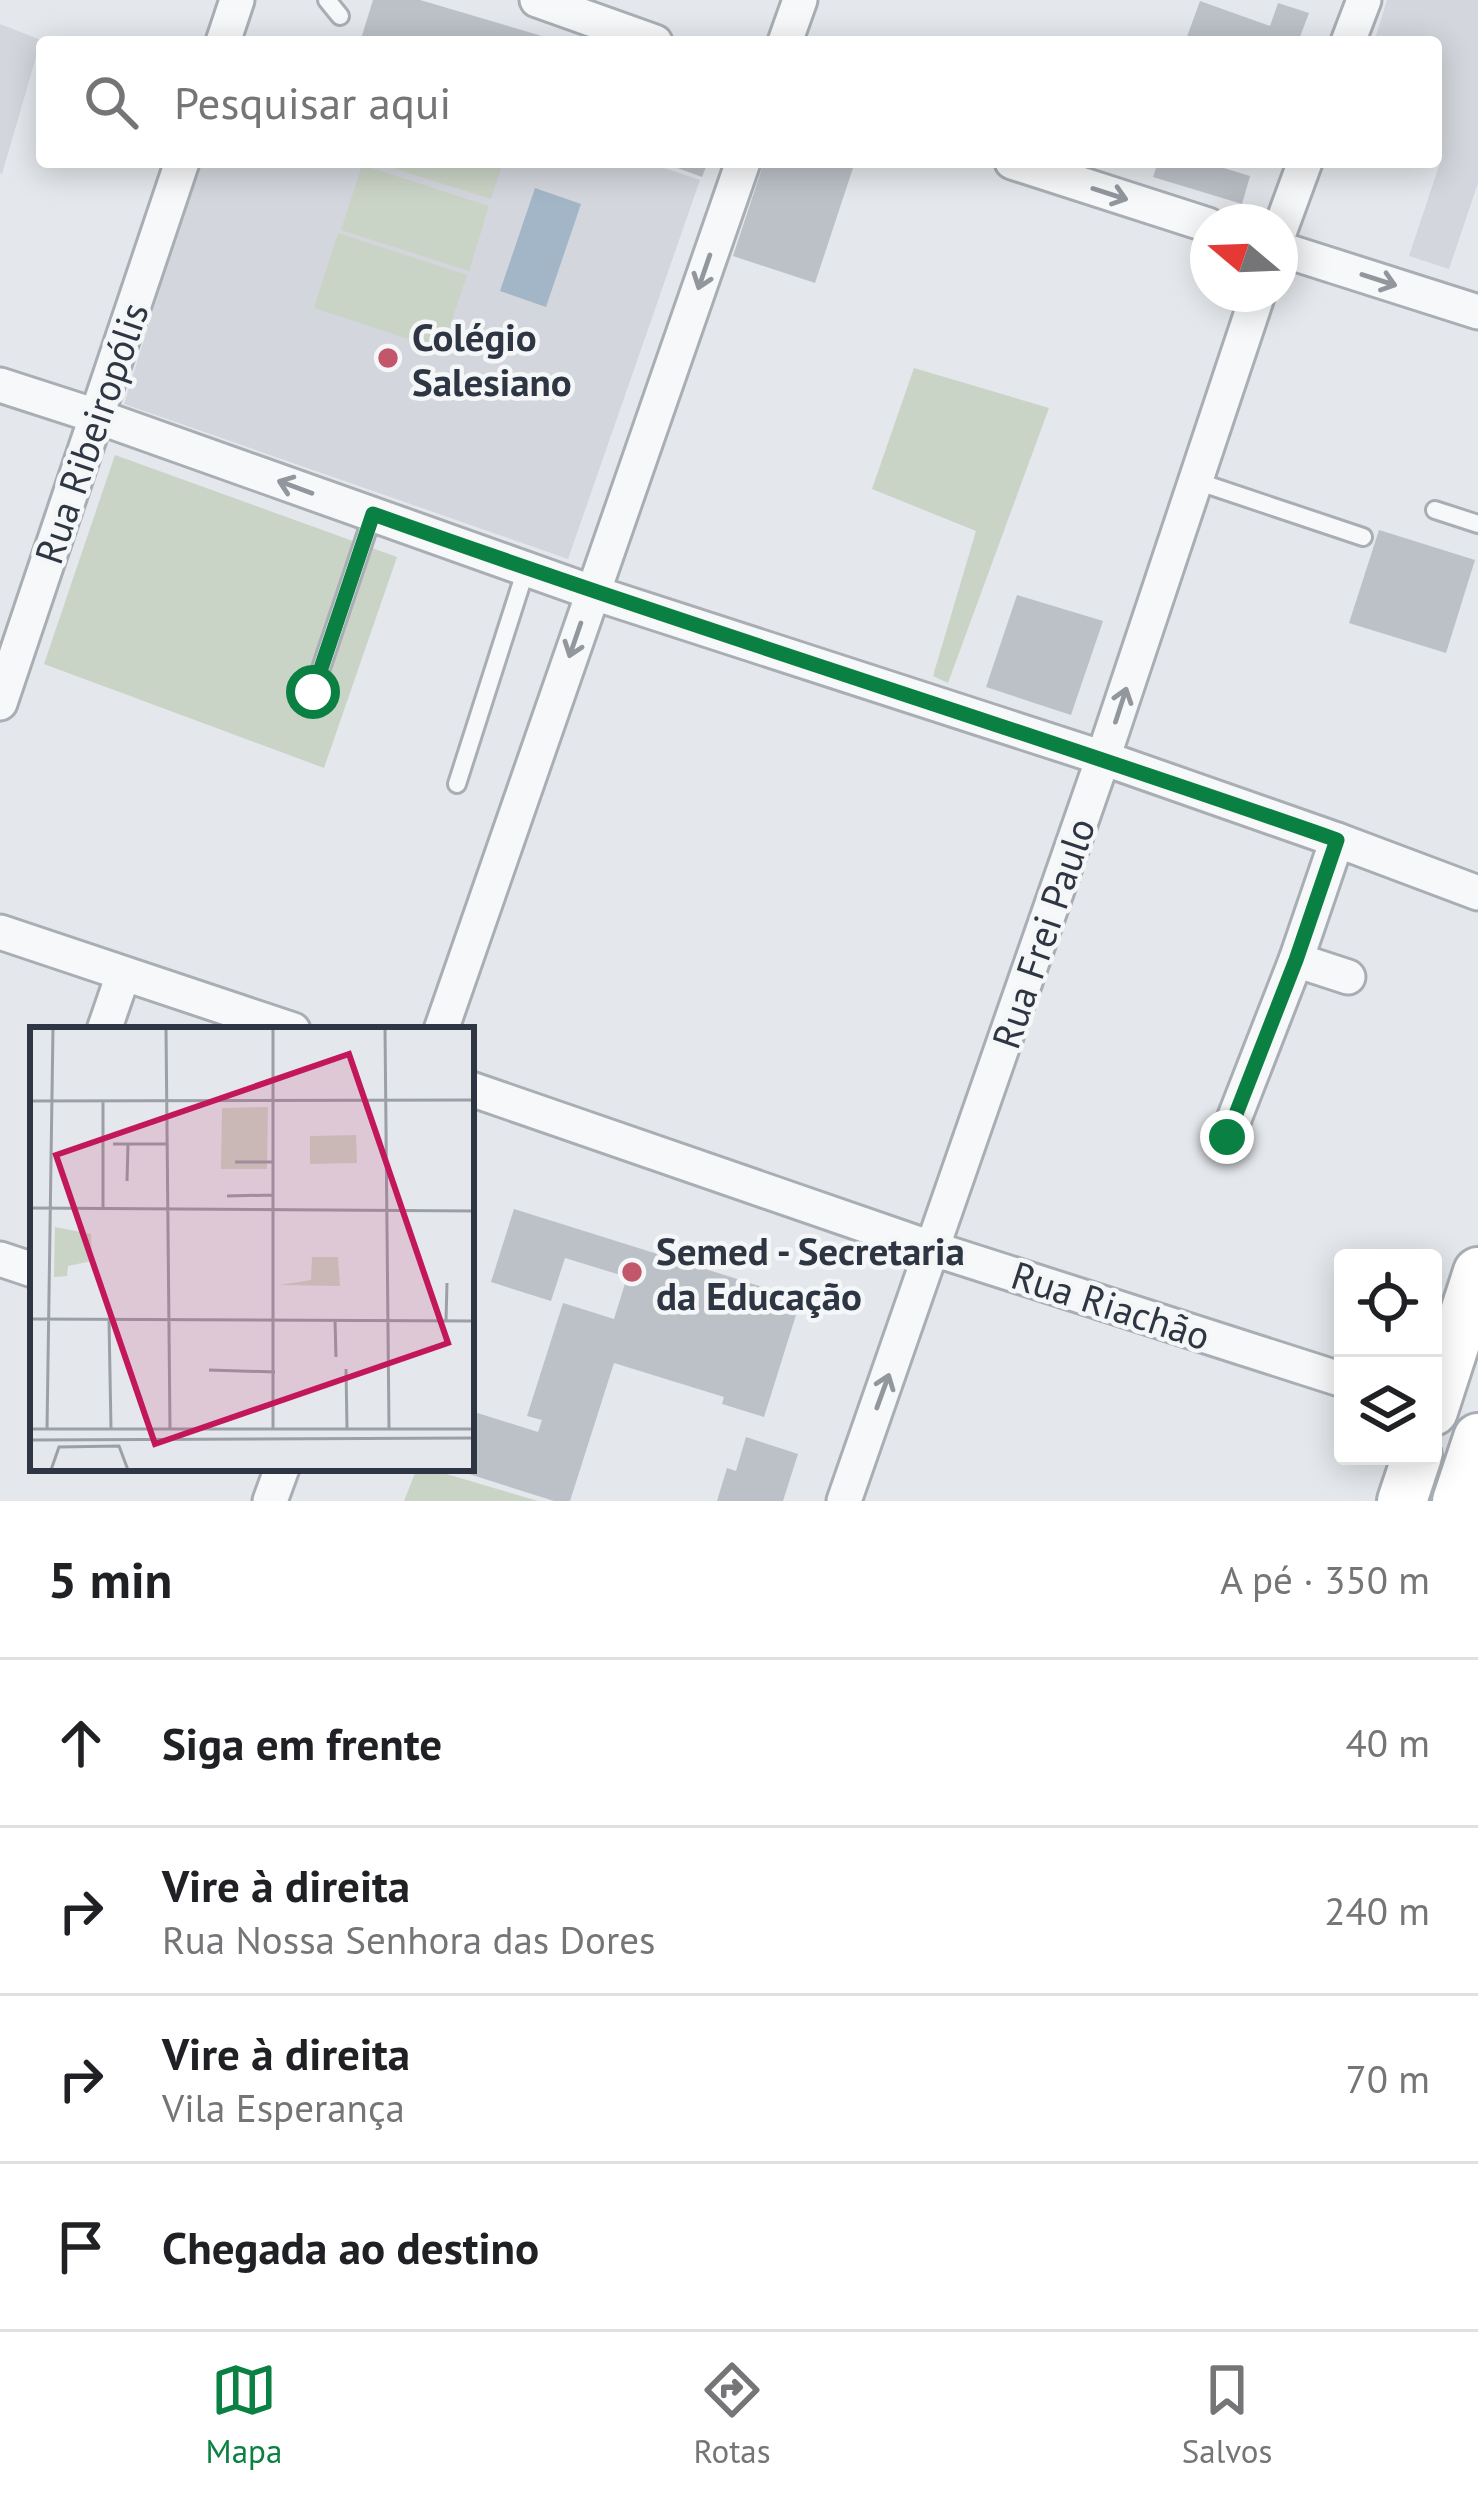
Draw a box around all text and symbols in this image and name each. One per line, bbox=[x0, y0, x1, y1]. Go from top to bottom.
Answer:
search box bbox=[36, 36, 1442, 168]
icon: search bbox=[78, 69, 144, 135]
text: Pesquisar aqui bbox=[174, 73, 451, 131]
one-way arrow bbox=[1090, 184, 1128, 206]
north arrow bbox=[1190, 204, 1298, 312]
one-way arrow bbox=[692, 253, 713, 290]
one-way arrow bbox=[1359, 271, 1397, 293]
street label: Rua Ribeiropólis bbox=[22, 296, 160, 570]
place label: Colégio Salesiano bbox=[412, 311, 572, 407]
marker: Colégio Salesiano bbox=[375, 345, 401, 371]
one-way arrow bbox=[277, 474, 314, 496]
one-way arrow bbox=[563, 621, 584, 658]
route start bbox=[286, 665, 340, 719]
one-way arrow bbox=[1112, 687, 1134, 725]
street label: Rua Frei Paulo bbox=[980, 811, 1106, 1055]
inset map bbox=[30, 1027, 474, 1471]
route end bbox=[1200, 1110, 1254, 1164]
place label: Semed - Secretaria da Educação bbox=[656, 1225, 965, 1321]
street label: Rua Riachão bbox=[1005, 1249, 1217, 1361]
map controls bbox=[1334, 1249, 1442, 1465]
button: locate bbox=[1334, 1249, 1442, 1357]
marker: Semed - Secretaria da Educação bbox=[619, 1259, 645, 1285]
button: layers bbox=[1334, 1357, 1442, 1465]
one-way arrow bbox=[874, 1373, 895, 1410]
text: 5 min bbox=[48, 1546, 172, 1612]
text: A pé · 350 m bbox=[1220, 1554, 1430, 1605]
icon: ahead bbox=[48, 1710, 114, 1776]
text: Siga em frente bbox=[162, 1714, 442, 1772]
text: 40 m bbox=[1345, 1717, 1430, 1768]
text: Vire à direita bbox=[162, 1856, 410, 1914]
icon: right bbox=[48, 1878, 114, 1944]
text: 240 m bbox=[1324, 1885, 1430, 1936]
text: Rua Nossa Senhora das Dores bbox=[162, 1914, 656, 1965]
text: Vire à direita bbox=[162, 2024, 410, 2082]
icon: right bbox=[48, 2046, 114, 2112]
text: 70 m bbox=[1345, 2053, 1430, 2104]
text: Vila Esperança bbox=[162, 2082, 405, 2133]
icon: arrive bbox=[48, 2214, 114, 2280]
text: Chegada ao destino bbox=[162, 2218, 539, 2276]
tab: Mapa bbox=[206, 2357, 282, 2472]
tab: Rotas bbox=[693, 2357, 771, 2472]
tab: Salvos bbox=[1182, 2357, 1272, 2472]

